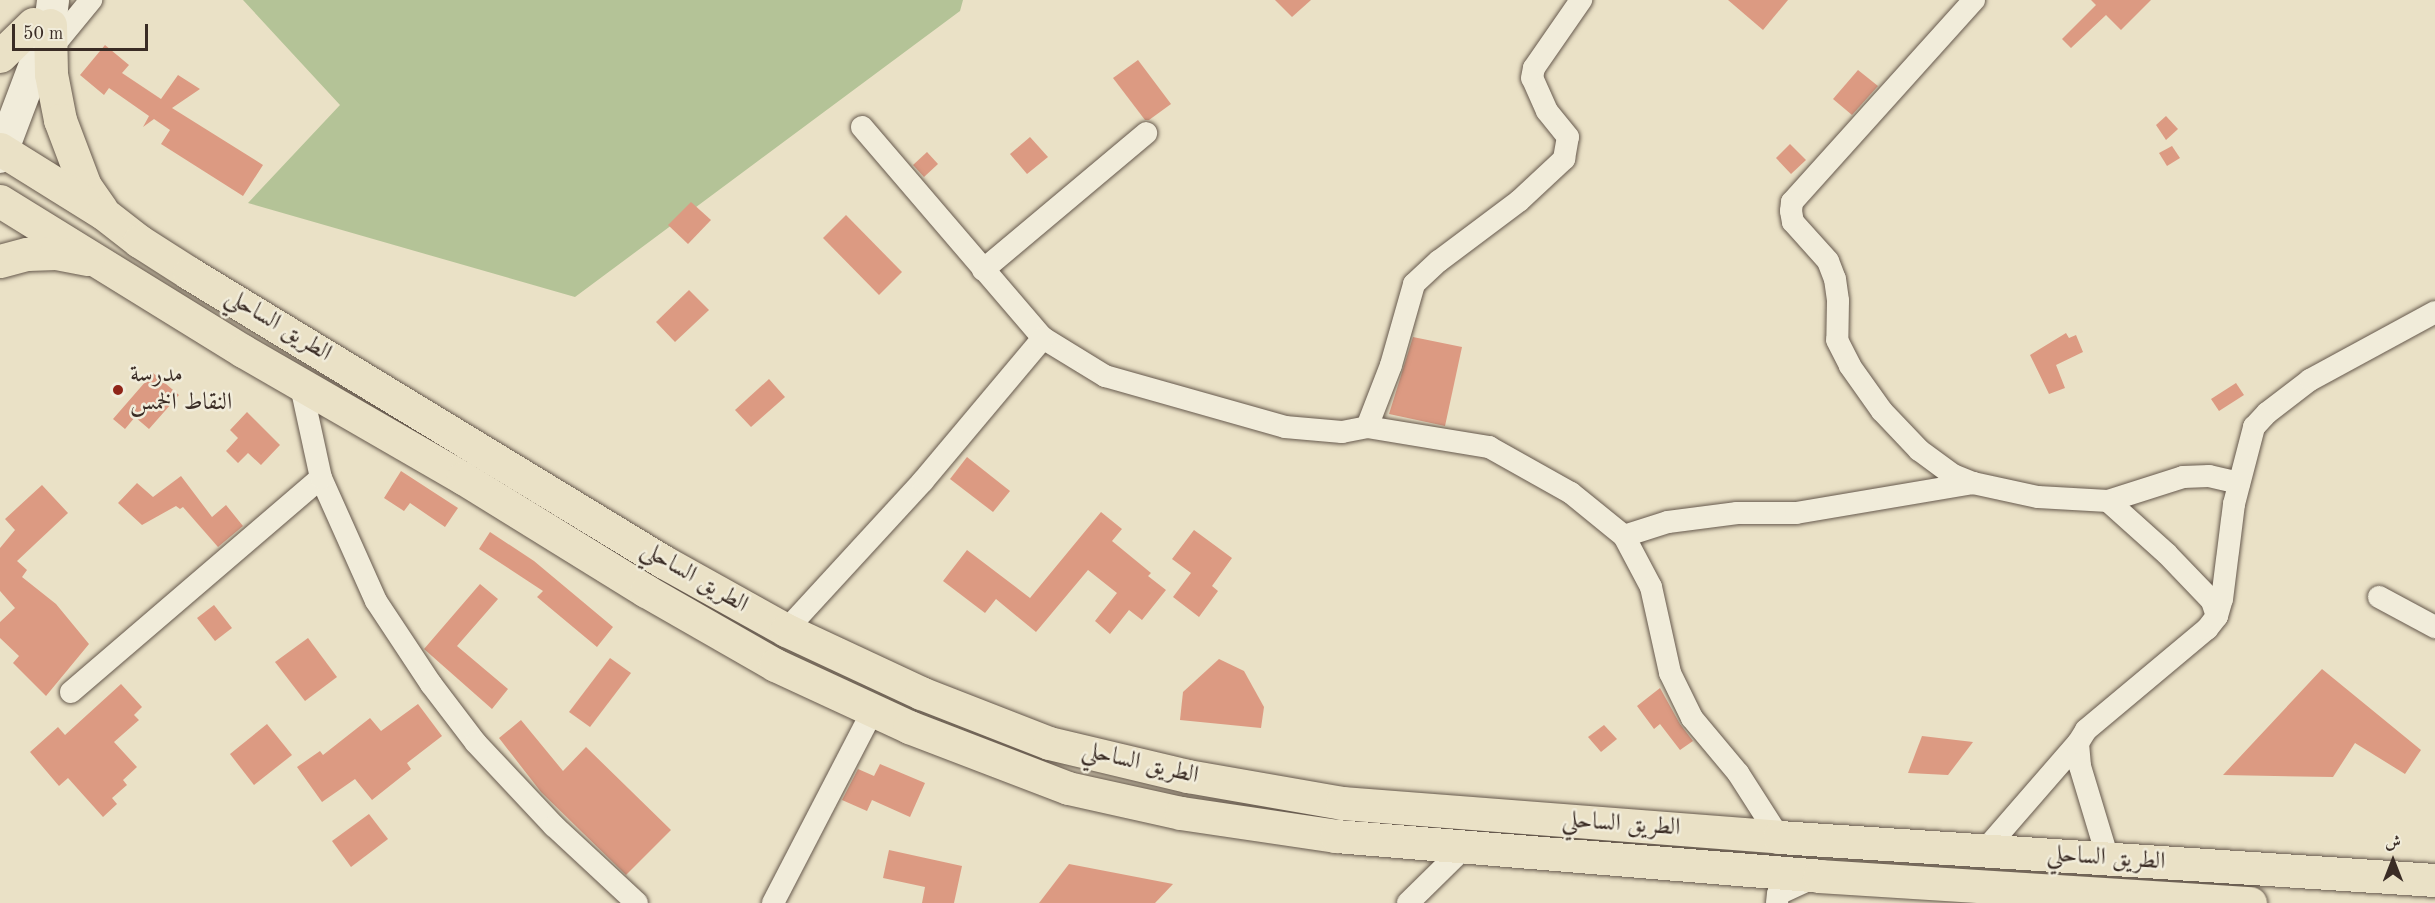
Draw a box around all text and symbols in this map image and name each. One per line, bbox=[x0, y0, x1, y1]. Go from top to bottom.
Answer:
scale bar bbox=[15, 12, 152, 50]
text: 50 m bbox=[23, 25, 63, 43]
street label: الطريق الساحلي bbox=[220, 283, 336, 369]
place label: مدرسة النقاط الخمس bbox=[130, 362, 232, 418]
marker: مدرسة النقاط الخمس bbox=[111, 383, 125, 397]
street label: الطريق الساحلي bbox=[635, 536, 753, 620]
street label: الطريق الساحلي bbox=[1079, 737, 1201, 791]
street label: الطريق الساحلي bbox=[1561, 806, 1681, 844]
north arrow bbox=[2363, 831, 2423, 891]
text: ش bbox=[2385, 835, 2401, 851]
street label: الطريق الساحلي bbox=[2046, 840, 2166, 878]

